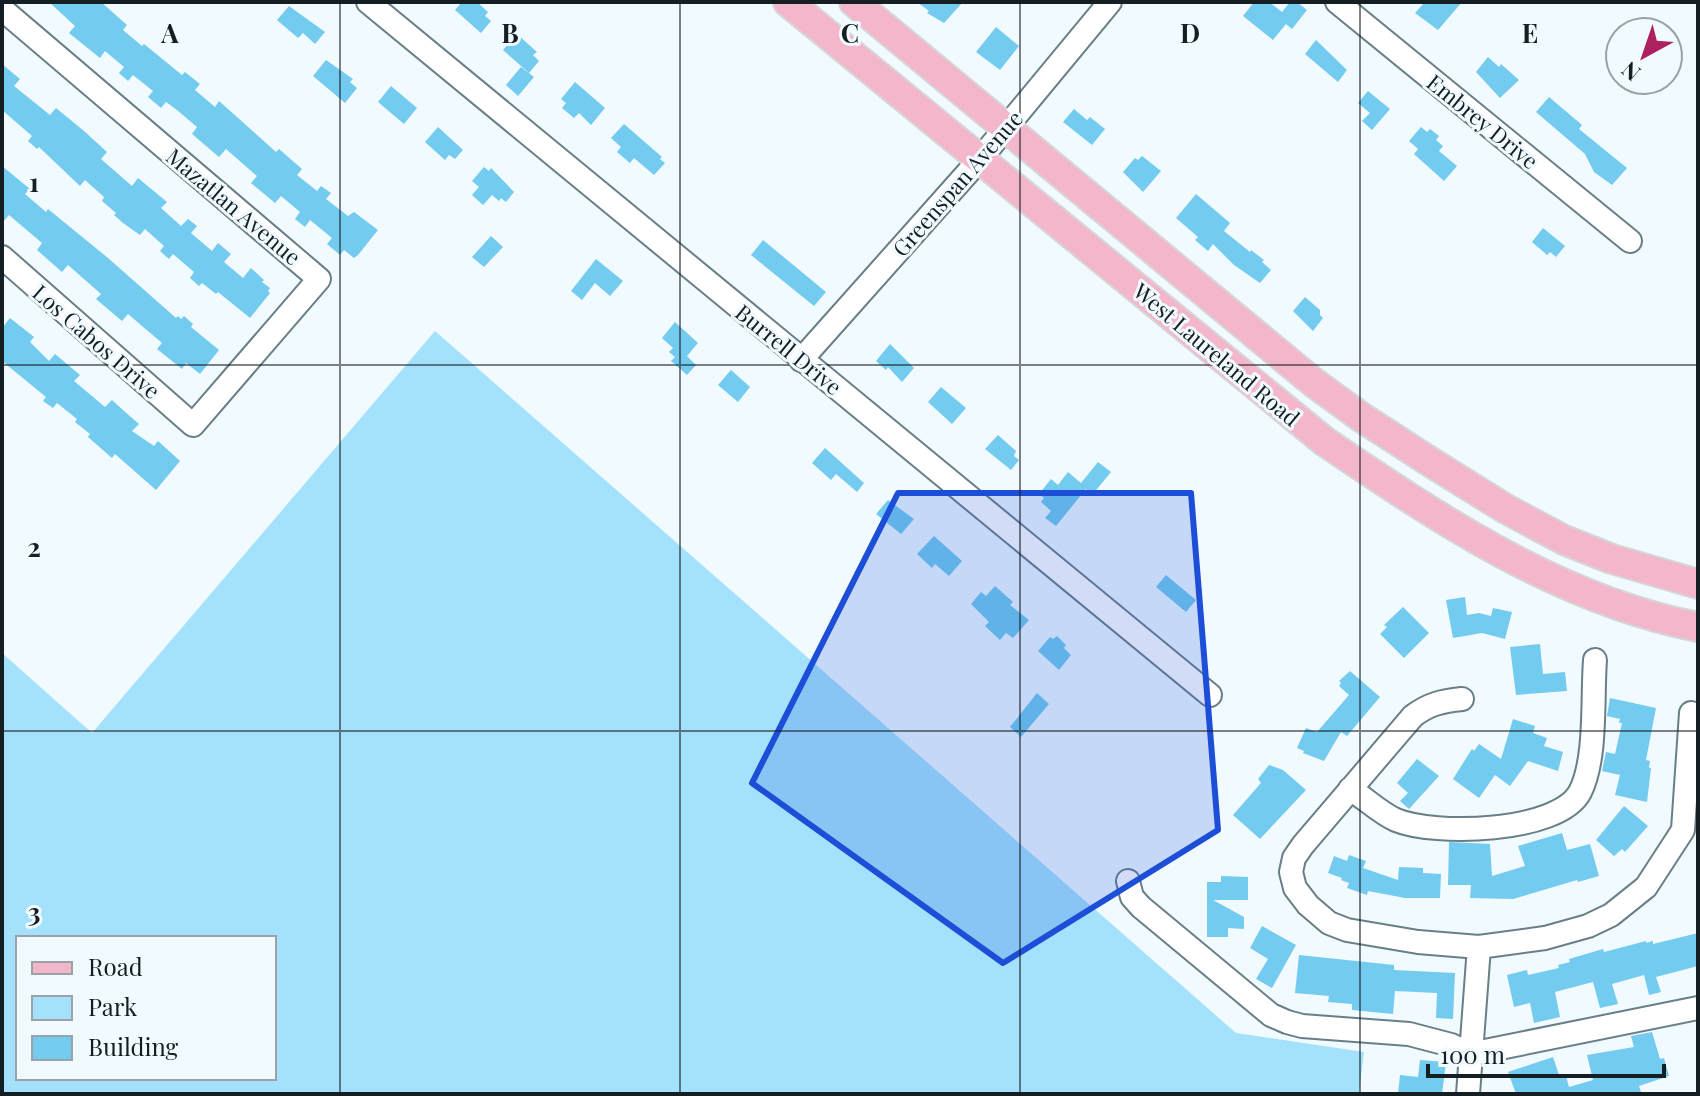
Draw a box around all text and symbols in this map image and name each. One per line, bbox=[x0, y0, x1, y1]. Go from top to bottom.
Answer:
text: A bbox=[160, 15, 179, 50]
text: B bbox=[501, 15, 519, 50]
text: C bbox=[841, 15, 859, 50]
text: D bbox=[1180, 15, 1200, 50]
text: E bbox=[1522, 15, 1538, 50]
north arrow bbox=[1604, 16, 1684, 96]
text: N bbox=[1615, 55, 1646, 89]
street label: Embrey Drive bbox=[1421, 67, 1545, 175]
street label: Greenspan Avenue bbox=[885, 104, 1029, 262]
street label: Mazatlan Avenue bbox=[160, 141, 308, 271]
text: 1 bbox=[29, 164, 39, 199]
street label: West Laureland Road bbox=[1127, 275, 1307, 433]
street label: Los Cabos Drive bbox=[27, 277, 167, 405]
street label: Burrell Drive bbox=[730, 297, 848, 401]
text: 2 bbox=[27, 529, 41, 564]
text: 3 bbox=[28, 894, 40, 929]
legend bbox=[16, 936, 276, 1080]
text: Road bbox=[88, 950, 143, 982]
text: Park bbox=[88, 990, 138, 1022]
scale bar bbox=[1428, 1028, 1664, 1078]
text: Building bbox=[88, 1030, 179, 1062]
text: 100 m bbox=[1440, 1038, 1505, 1070]

